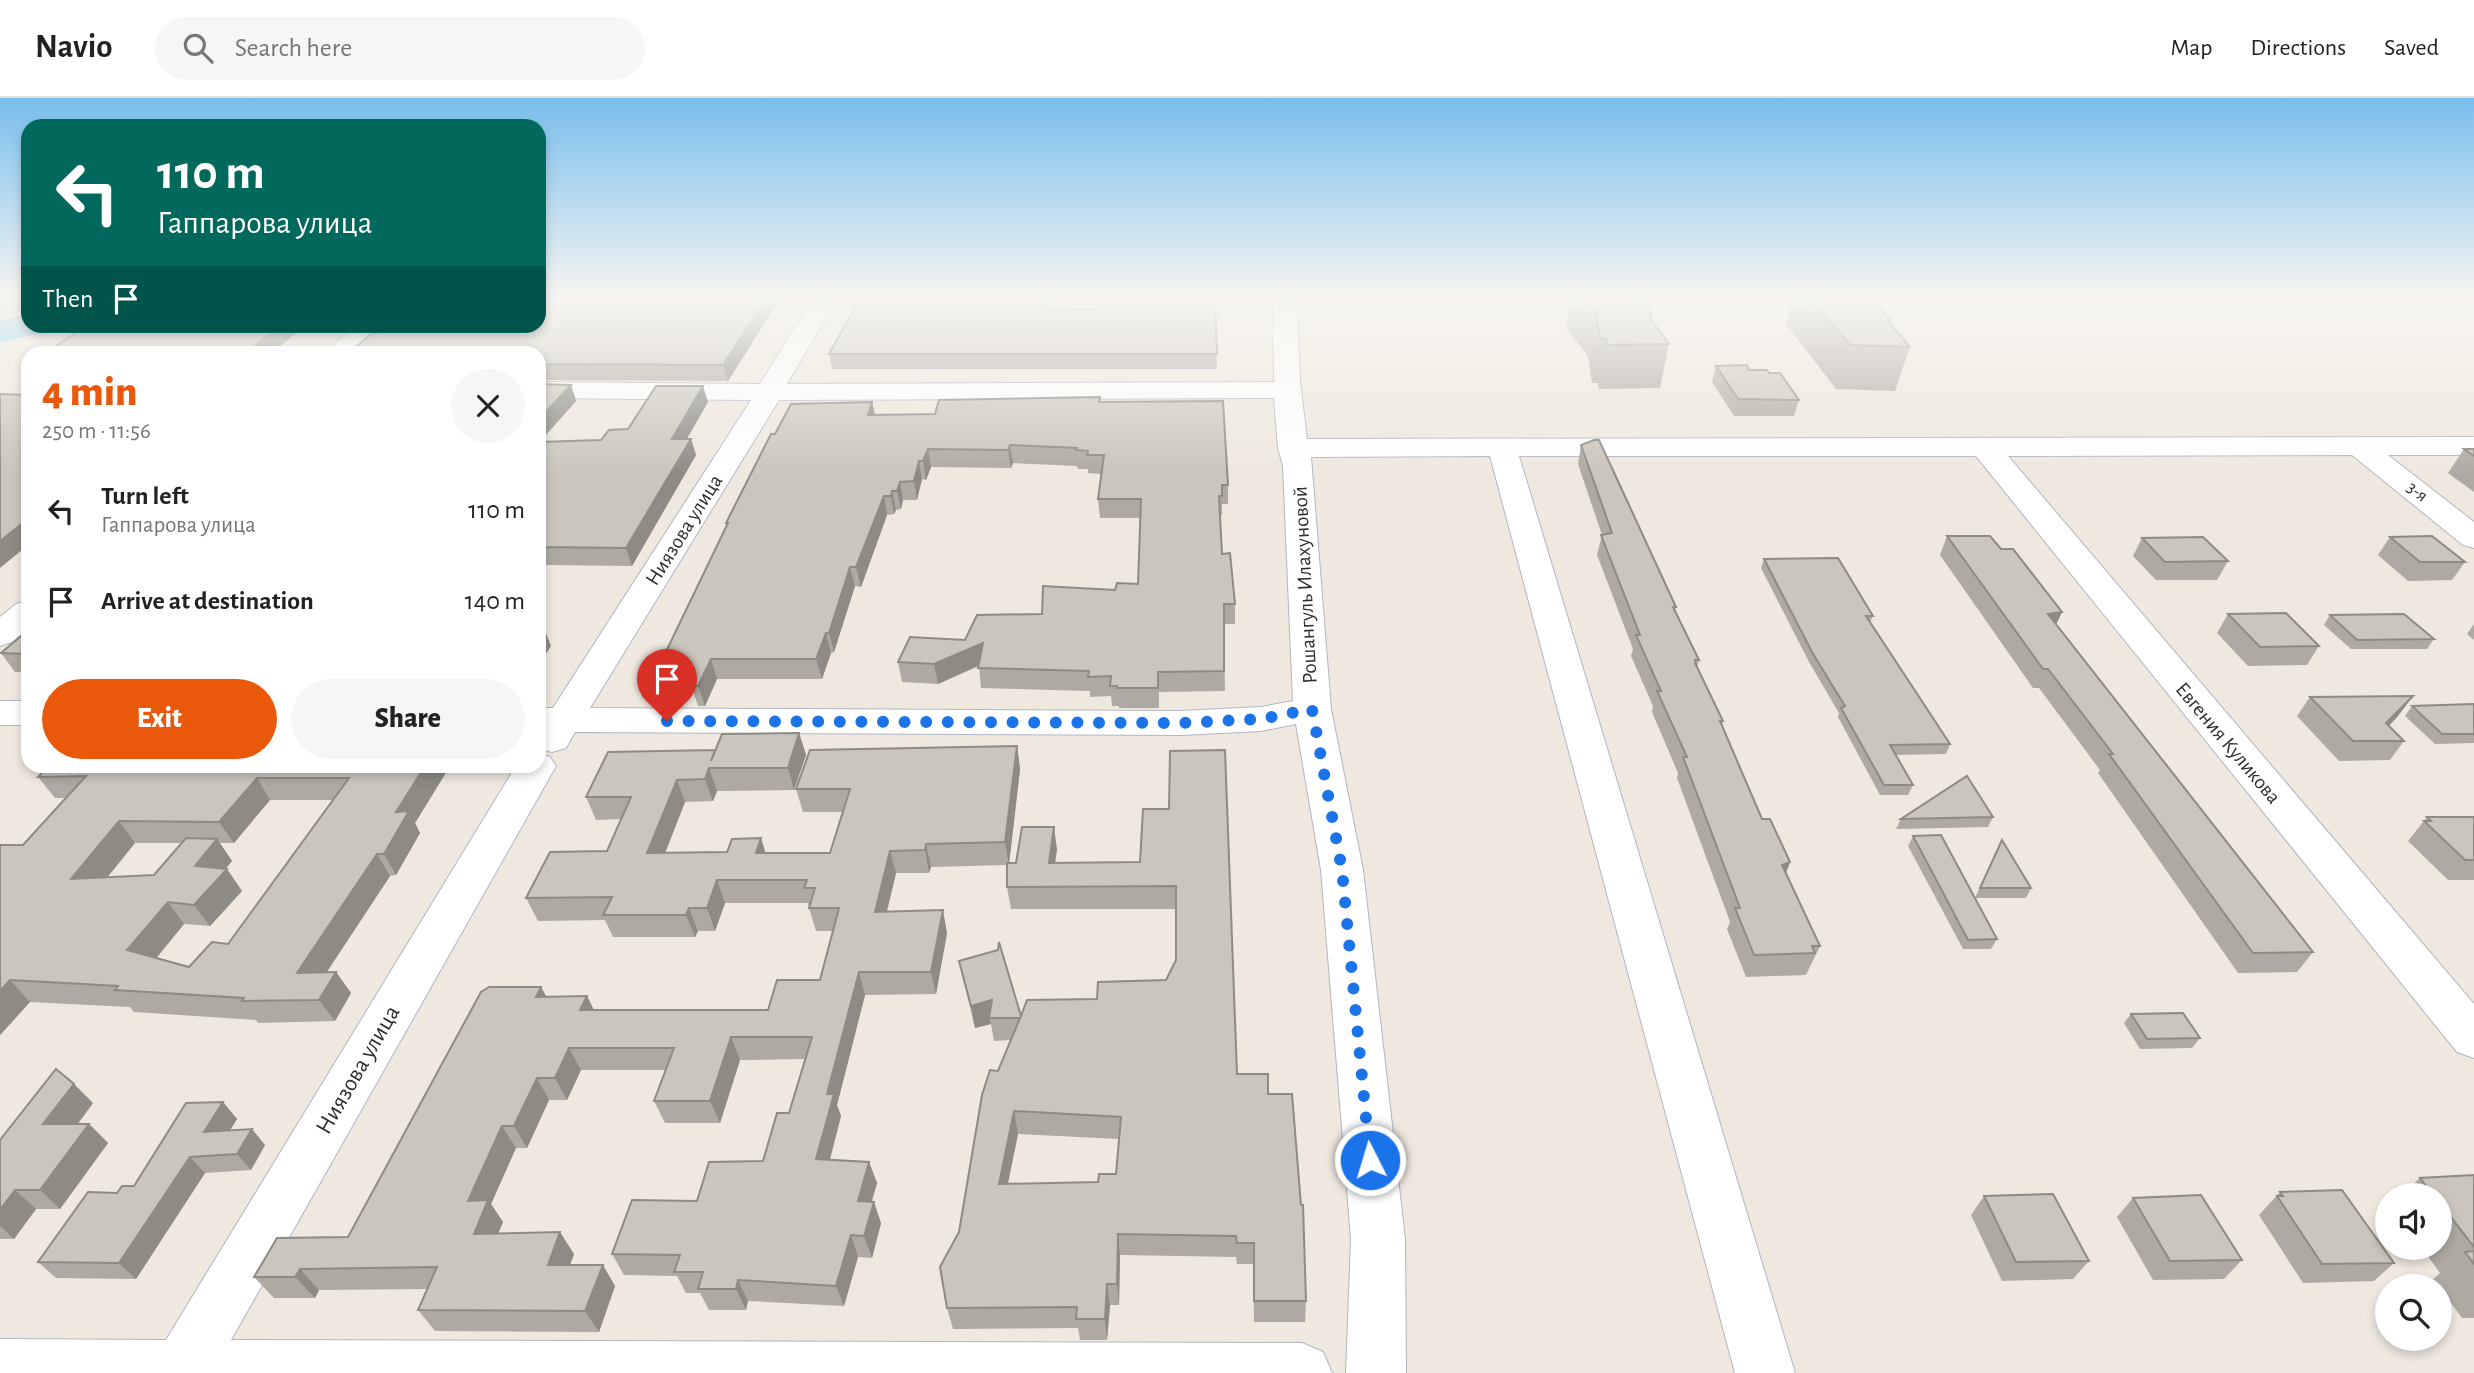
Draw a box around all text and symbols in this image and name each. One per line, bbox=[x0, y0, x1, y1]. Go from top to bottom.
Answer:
search box bbox=[155, 17, 645, 80]
icon: search bbox=[179, 29, 217, 67]
text: Navio bbox=[35, 31, 113, 64]
text: Search here bbox=[235, 35, 352, 61]
text: Map bbox=[2170, 36, 2212, 60]
text: Directions bbox=[2250, 36, 2346, 60]
text: Saved bbox=[2384, 36, 2439, 60]
icon: left bbox=[42, 147, 133, 238]
text: 110 m bbox=[157, 149, 265, 198]
text: Гаппарова улица bbox=[157, 207, 372, 239]
icon: arrive bbox=[107, 280, 145, 318]
text: Then bbox=[42, 286, 93, 312]
button: close bbox=[451, 369, 525, 443]
text: 4 min bbox=[42, 371, 138, 413]
text: 250 m · 11:56 bbox=[42, 420, 151, 443]
street label: Ниязова улица bbox=[642, 470, 727, 589]
street label: 3-я bbox=[2403, 478, 2431, 506]
text: Turn left bbox=[101, 483, 189, 509]
street label: Рошангуль Илахуновой bbox=[1289, 486, 1321, 684]
icon: left bbox=[42, 492, 80, 530]
text: 110 m bbox=[468, 497, 525, 523]
text: Гаппарова улица bbox=[101, 514, 256, 537]
icon: arrive bbox=[42, 583, 80, 621]
text: Arrive at destination bbox=[101, 588, 314, 614]
text: 140 m bbox=[465, 588, 525, 614]
pin bbox=[637, 649, 697, 721]
icon: arrive bbox=[648, 660, 686, 698]
street label: Евгения Куликова bbox=[2171, 678, 2285, 808]
button: Exit bbox=[42, 679, 277, 759]
button: Share bbox=[291, 679, 525, 759]
street label: Ниязова улица bbox=[311, 1001, 405, 1139]
position arrow bbox=[1333, 1123, 1407, 1197]
map controls bbox=[2375, 1183, 2452, 1351]
button: sound bbox=[2375, 1183, 2452, 1260]
button: search bbox=[2375, 1274, 2452, 1351]

